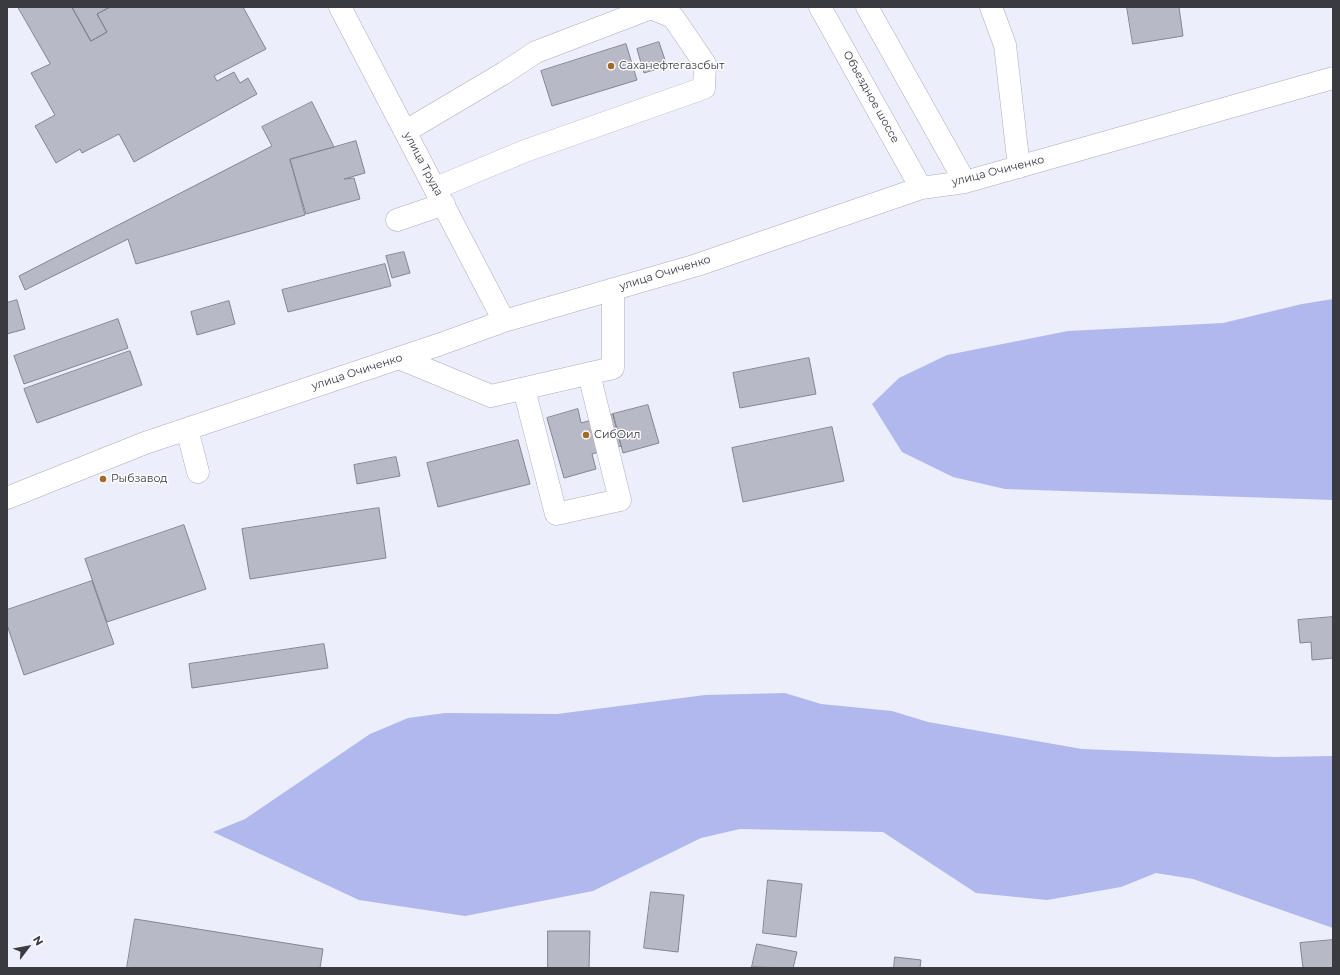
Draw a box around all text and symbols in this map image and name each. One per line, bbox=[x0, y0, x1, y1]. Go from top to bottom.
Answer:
street label: Объездное шоссе bbox=[840, 49, 902, 145]
place label: Саханефтегазсбыт bbox=[619, 59, 724, 73]
marker: Саханефтегазсбыт bbox=[606, 61, 616, 71]
street label: улица Труда bbox=[401, 130, 445, 198]
street label: улица Очиченко bbox=[950, 153, 1046, 189]
street label: улица Очиченко bbox=[618, 253, 712, 293]
street label: улица Очиченко bbox=[310, 351, 404, 393]
place label: СибОил bbox=[594, 428, 641, 442]
marker: СибОил bbox=[581, 430, 591, 440]
place label: Рыбзавод bbox=[111, 472, 168, 486]
marker: Рыбзавод bbox=[98, 474, 108, 484]
north arrow bbox=[8, 927, 48, 967]
text: N bbox=[30, 933, 46, 948]

